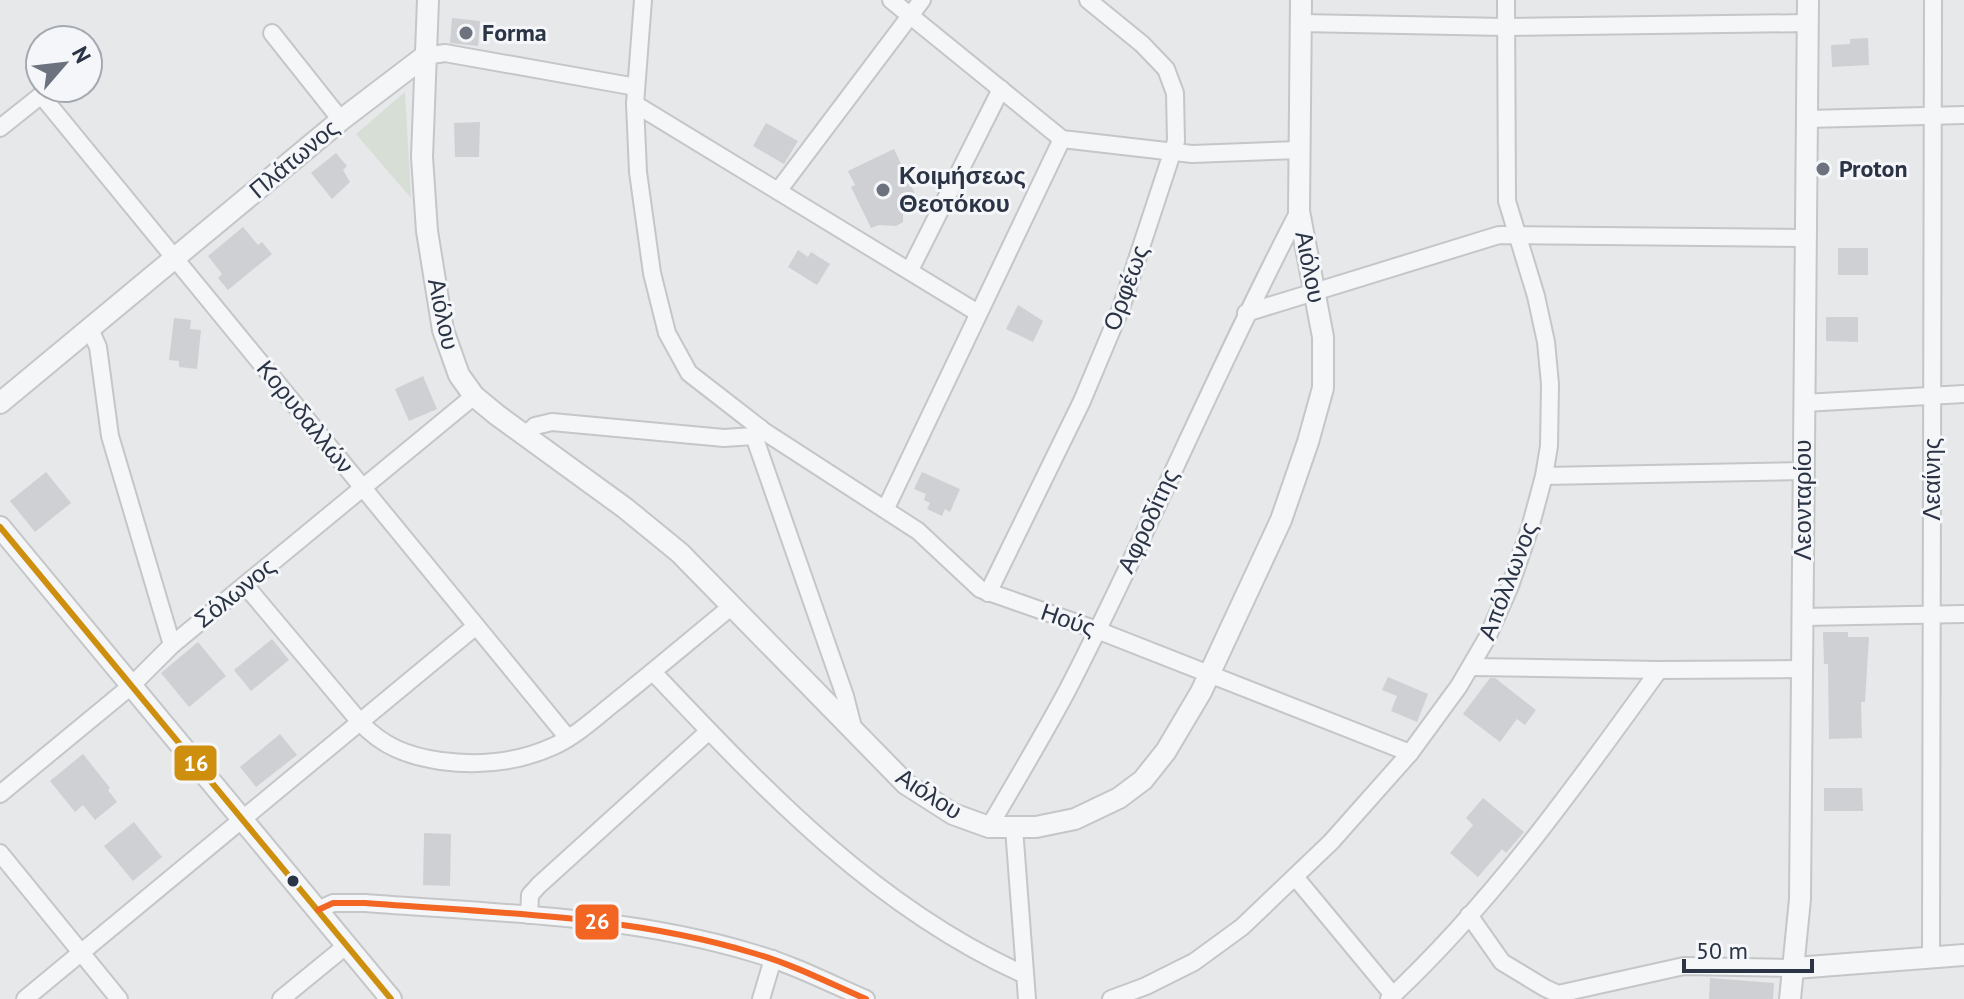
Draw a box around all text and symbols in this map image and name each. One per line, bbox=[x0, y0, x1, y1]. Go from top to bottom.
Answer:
place label: Forma bbox=[482, 17, 547, 48]
north arrow bbox=[24, 24, 104, 104]
marker: Forma bbox=[457, 24, 475, 42]
text: N bbox=[66, 42, 97, 68]
street label: Πλάτωνος bbox=[242, 112, 345, 205]
place label: Proton bbox=[1839, 153, 1908, 184]
place label: Κοιμήσεως Θεοτόκου bbox=[899, 160, 1026, 219]
marker: Proton bbox=[1814, 160, 1832, 178]
marker: Κοιμήσεως Θεοτόκου bbox=[874, 181, 892, 199]
street label: Αιόλου bbox=[1288, 228, 1333, 305]
street label: Ορφέως bbox=[1096, 241, 1155, 335]
street label: Αιόλου bbox=[421, 275, 466, 353]
street label: Κορυδαλλών bbox=[250, 354, 361, 480]
street label: Λεαίνης bbox=[1916, 438, 1947, 520]
street label: Λεονταρίου bbox=[1787, 440, 1818, 560]
street label: Αφροδίτης bbox=[1110, 464, 1185, 578]
street label: Απόλλωνος bbox=[1471, 517, 1544, 644]
street label: Σόλωνος bbox=[188, 551, 281, 635]
street label: Ηούς bbox=[1037, 596, 1099, 643]
line badge: 16 bbox=[173, 744, 218, 782]
text: 16 bbox=[184, 749, 208, 777]
street label: Αιόλου bbox=[890, 761, 968, 826]
unlabelled marker bbox=[285, 873, 301, 889]
line badge: 26 bbox=[574, 903, 620, 941]
text: 26 bbox=[585, 907, 609, 935]
scale bar bbox=[1684, 923, 1812, 973]
text: 50 m bbox=[1696, 935, 1748, 966]

